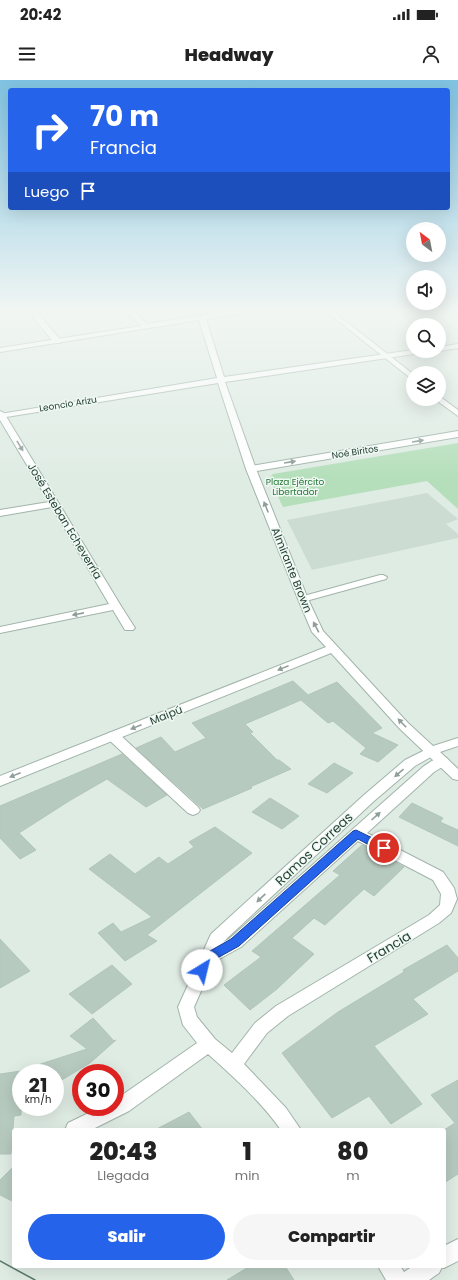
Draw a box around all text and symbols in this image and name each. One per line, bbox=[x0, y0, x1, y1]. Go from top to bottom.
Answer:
text: 20:42 bbox=[20, 4, 61, 25]
text: Headway bbox=[185, 42, 273, 67]
icon: menu bbox=[16, 43, 38, 65]
icon: person bbox=[420, 43, 442, 65]
text: 70 m bbox=[90, 97, 159, 136]
icon: right bbox=[24, 104, 76, 156]
text: Francia bbox=[90, 135, 157, 160]
icon: arrive bbox=[77, 180, 99, 202]
text: Luego bbox=[24, 181, 69, 202]
north arrow bbox=[406, 222, 446, 262]
map controls bbox=[406, 222, 446, 406]
button: sound bbox=[406, 270, 446, 310]
button: search bbox=[406, 318, 446, 358]
button: layers bbox=[406, 366, 446, 406]
street label: Leoncio Arizu bbox=[38, 393, 98, 414]
one-way arrow bbox=[412, 438, 424, 444]
one-way arrow bbox=[17, 440, 24, 452]
street label: Noé Biritos bbox=[331, 442, 379, 462]
one-way arrow bbox=[284, 459, 296, 465]
street label: José Esteban Echeverría bbox=[24, 460, 106, 582]
park label: Plaza Ejército Libertador bbox=[266, 476, 325, 498]
one-way arrow bbox=[263, 500, 269, 512]
street label: Almirante Brown bbox=[268, 525, 316, 615]
one-way arrow bbox=[72, 611, 84, 617]
one-way arrow bbox=[313, 621, 319, 633]
one-way arrow bbox=[276, 666, 288, 672]
street label: Maipú bbox=[147, 701, 185, 729]
one-way arrow bbox=[398, 718, 407, 728]
one-way arrow bbox=[129, 724, 141, 730]
one-way arrow bbox=[394, 768, 403, 777]
one-way arrow bbox=[8, 772, 20, 778]
street label: Ramos Correas bbox=[271, 808, 357, 890]
one-way arrow bbox=[372, 812, 381, 821]
pin bbox=[367, 831, 401, 865]
icon: arrive bbox=[373, 837, 395, 859]
one-way arrow bbox=[256, 893, 266, 903]
street label: Francia bbox=[363, 926, 415, 968]
position arrow bbox=[181, 949, 223, 991]
speed limit sign: 30 bbox=[72, 1064, 124, 1116]
text: 21 bbox=[29, 1071, 47, 1099]
text: km/h bbox=[25, 1092, 51, 1107]
text: 20:43 bbox=[89, 1135, 157, 1168]
text: 1 bbox=[243, 1135, 252, 1168]
text: 80 bbox=[337, 1135, 369, 1168]
text: Llegada bbox=[97, 1166, 149, 1185]
text: min bbox=[235, 1166, 260, 1185]
text: m bbox=[346, 1166, 360, 1185]
button: Salir bbox=[28, 1214, 225, 1260]
button: Compartir bbox=[233, 1214, 430, 1260]

